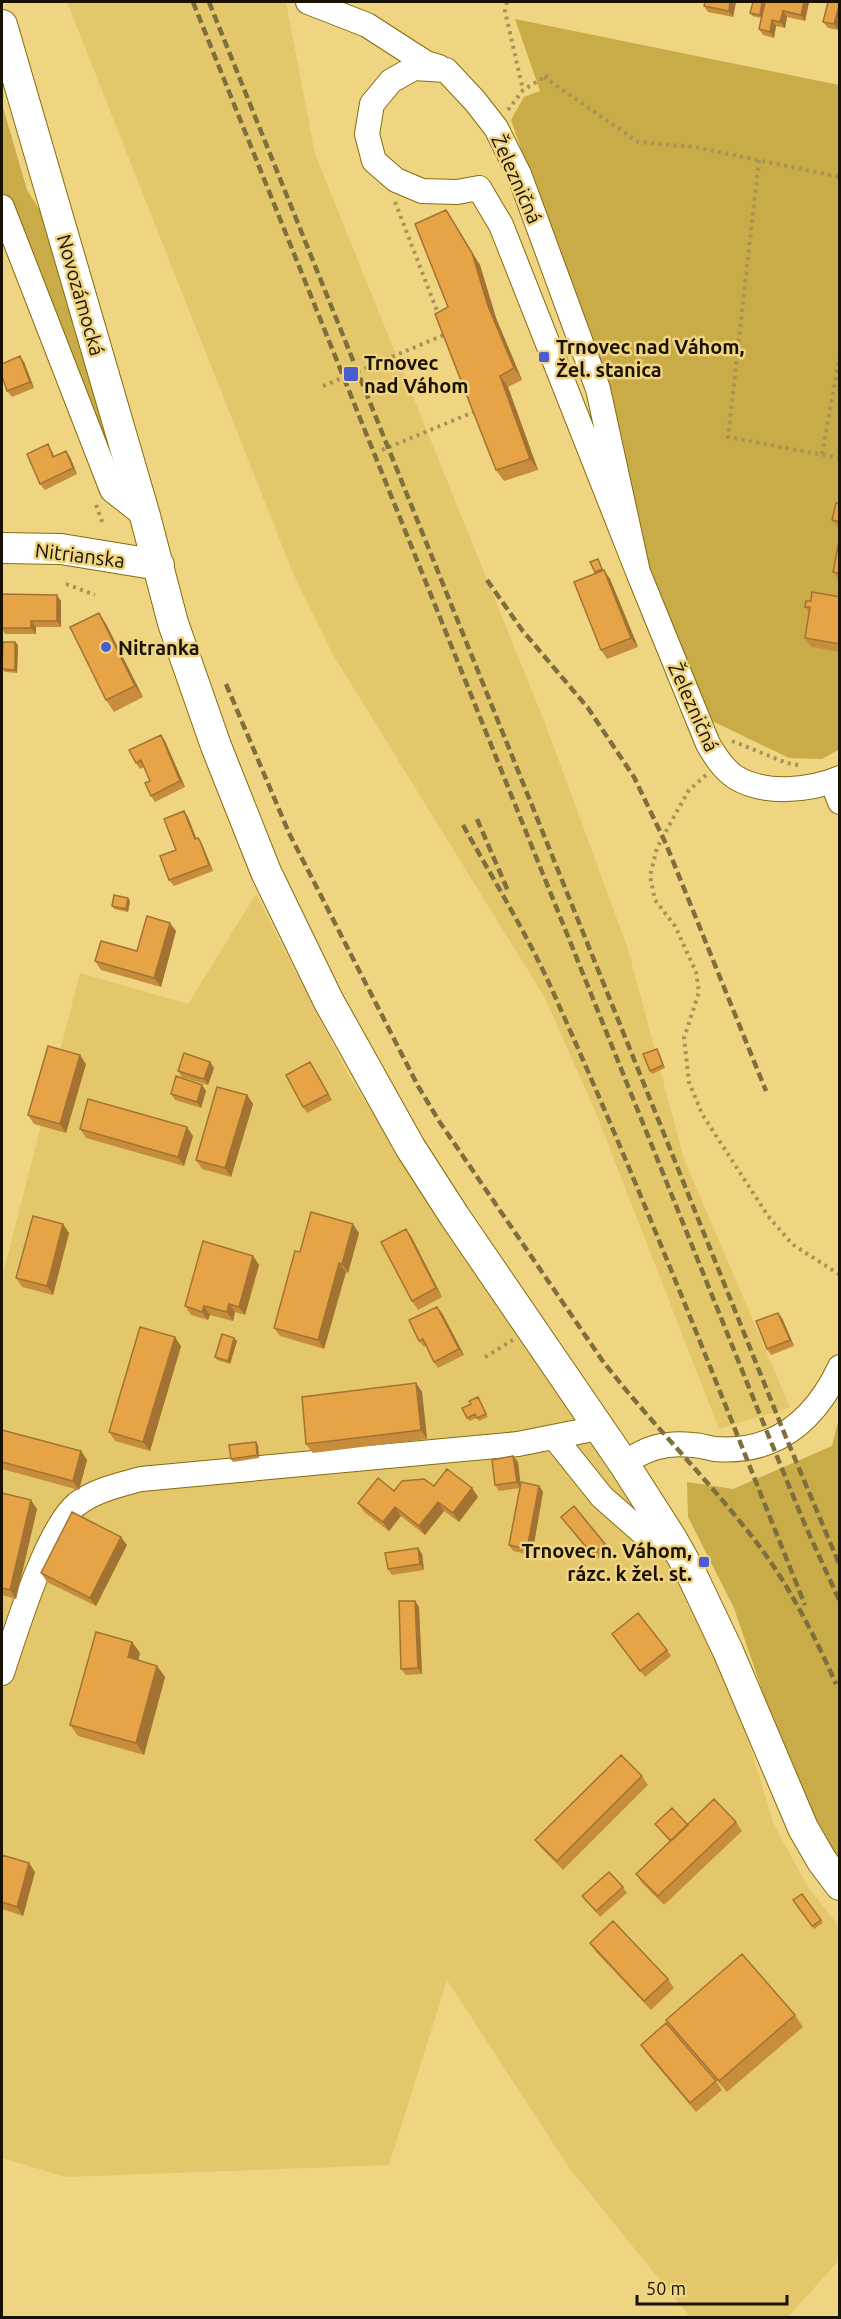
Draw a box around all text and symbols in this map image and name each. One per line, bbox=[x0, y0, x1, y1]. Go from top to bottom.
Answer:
street label: Železničná bbox=[487, 131, 547, 227]
street label: Novozámocká bbox=[53, 232, 109, 358]
place label: Trnovec nad Váhom, Žel. stanica bbox=[556, 335, 745, 381]
marker: Trnovec nad Váhom, Žel. stanica bbox=[537, 350, 551, 364]
place label: Trnovec nad Váhom bbox=[364, 351, 468, 397]
marker: Trnovec nad Váhom bbox=[342, 365, 360, 383]
street label: Nitrianska bbox=[34, 538, 126, 572]
place label: Nitranka bbox=[118, 636, 200, 659]
marker: Nitranka bbox=[99, 640, 113, 654]
street label: Železničná bbox=[664, 659, 724, 755]
place label: Trnovec n. Váhom, rázc. k žel. st. bbox=[521, 1539, 692, 1585]
marker: Trnovec n. Váhom, rázc. k žel. st. bbox=[697, 1555, 711, 1569]
scale bar bbox=[637, 2268, 787, 2306]
text: 50 m bbox=[646, 2278, 686, 2298]

